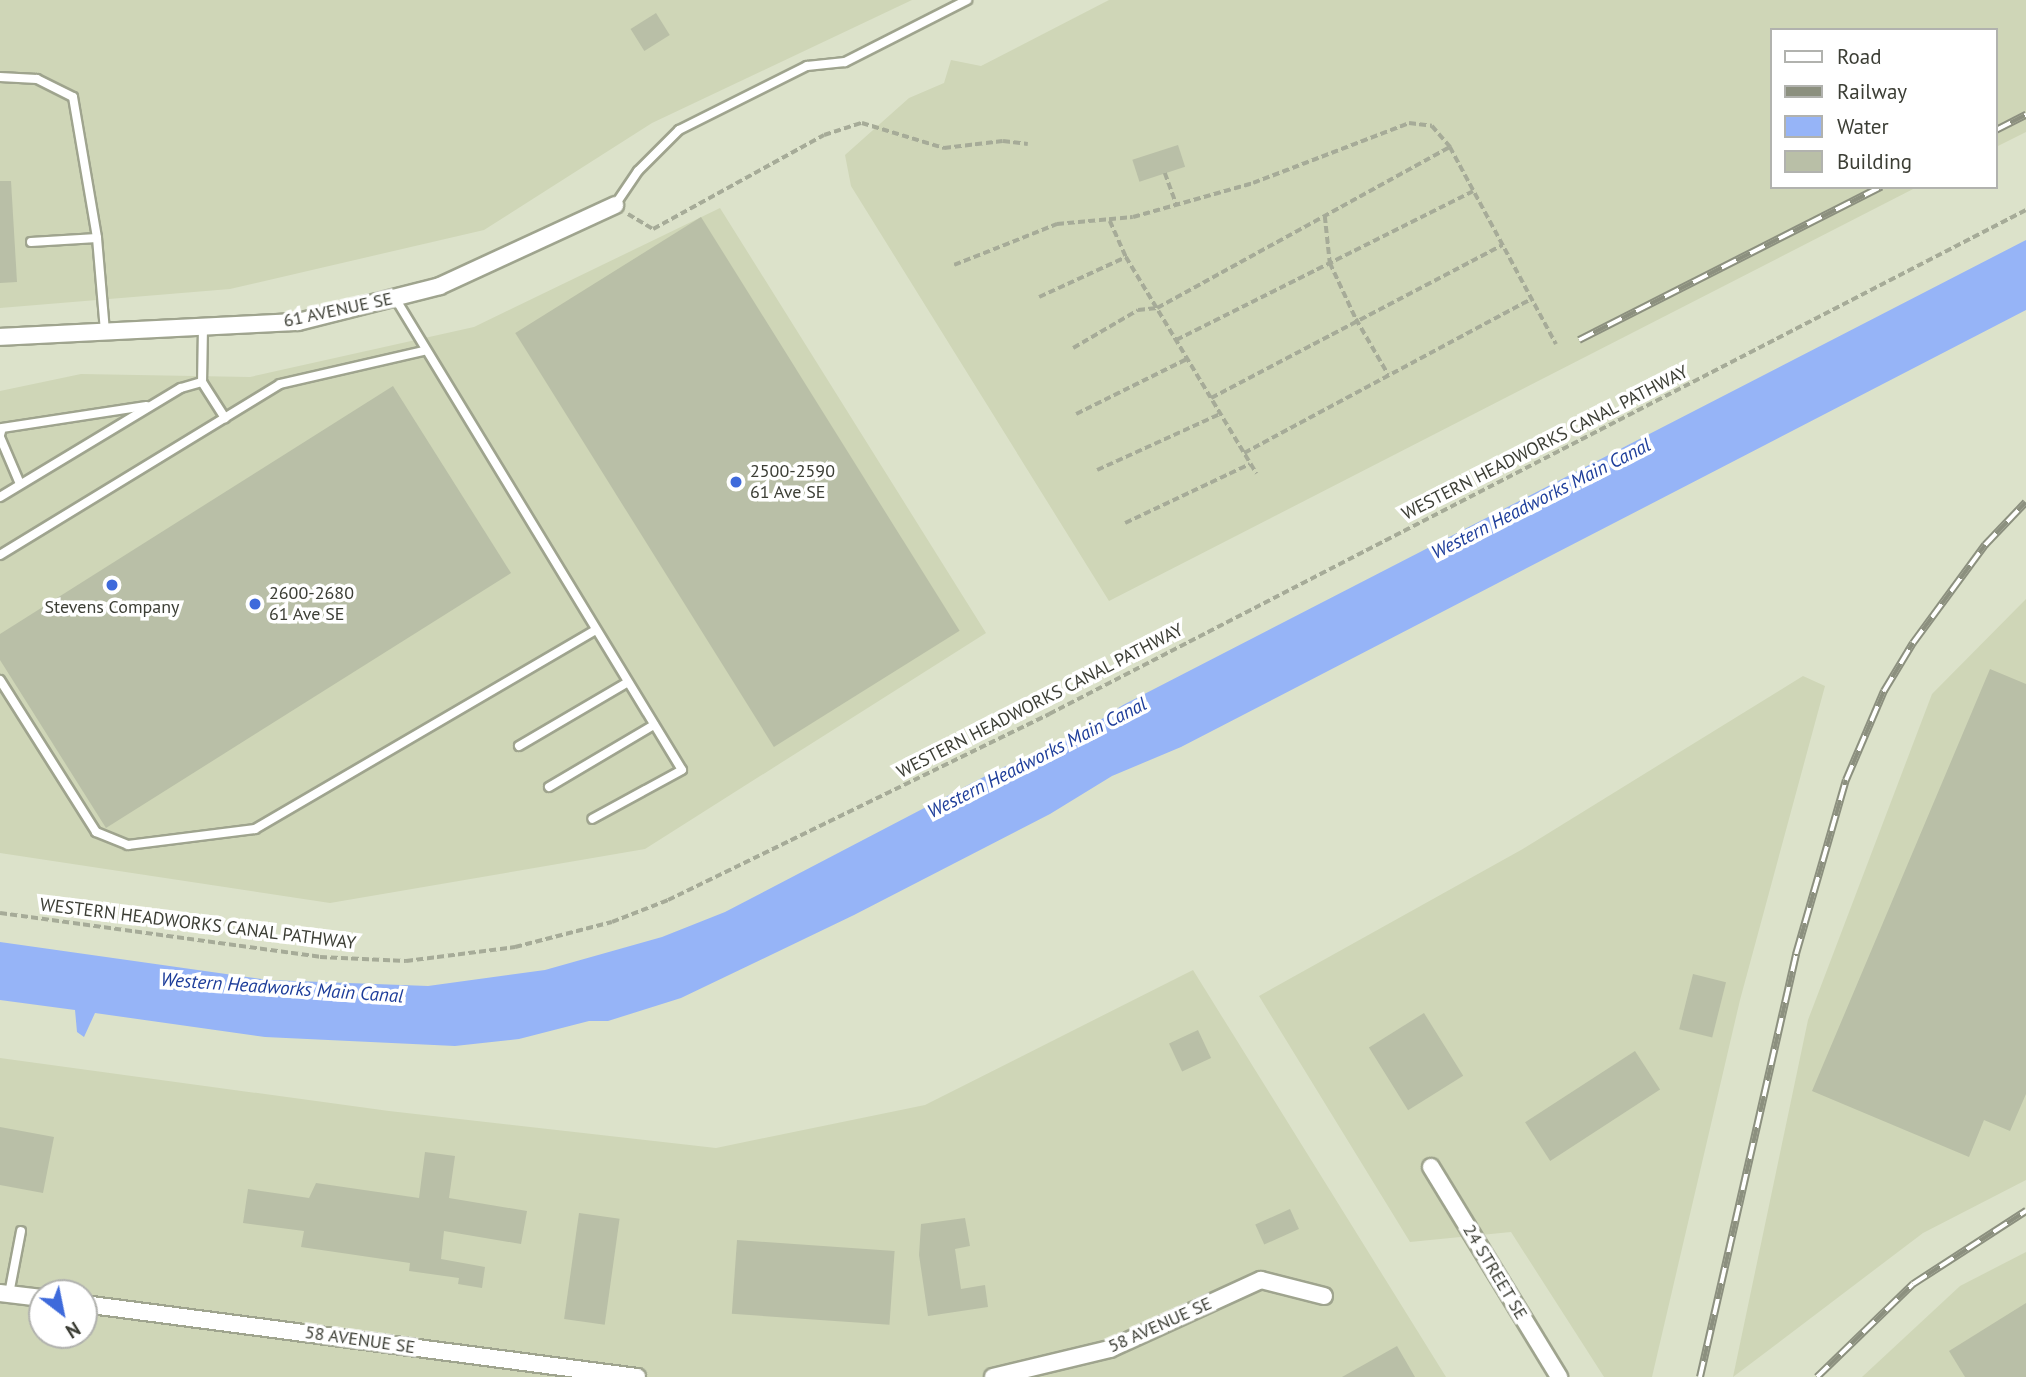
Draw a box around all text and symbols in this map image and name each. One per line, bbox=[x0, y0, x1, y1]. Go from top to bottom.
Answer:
legend bbox=[1770, 28, 1998, 189]
text: Road bbox=[1837, 43, 1881, 70]
text: Railway bbox=[1837, 78, 1907, 105]
text: Water bbox=[1837, 113, 1889, 140]
text: Building bbox=[1837, 148, 1912, 175]
street label: 61 AVENUE SE bbox=[281, 288, 395, 332]
street label: WESTERN HEADWORKS CANAL PATHWAY bbox=[1398, 361, 1692, 525]
water label: Western Headworks Main Canal bbox=[1428, 434, 1654, 564]
place label: 2500-2590 61 Ave SE bbox=[750, 461, 835, 504]
marker: 2500-2590 61 Ave SE bbox=[728, 474, 744, 490]
marker: Stevens Company bbox=[104, 577, 120, 593]
place label: 2600-2680 61 Ave SE bbox=[269, 583, 354, 626]
place label: Stevens Company bbox=[45, 596, 179, 618]
marker: 2600-2680 61 Ave SE bbox=[247, 596, 263, 612]
street label: WESTERN HEADWORKS CANAL PATHWAY bbox=[893, 619, 1187, 783]
water label: Western Headworks Main Canal bbox=[924, 693, 1150, 823]
street label: WESTERN HEADWORKS CANAL PATHWAY bbox=[38, 894, 358, 954]
water label: Western Headworks Main Canal bbox=[160, 968, 404, 1008]
street label: 24 STREET SE bbox=[1458, 1220, 1532, 1324]
north arrow bbox=[28, 1279, 98, 1349]
street label: 58 AVENUE SE bbox=[1105, 1292, 1215, 1358]
text: N bbox=[61, 1317, 85, 1344]
street label: 58 AVENUE SE bbox=[303, 1322, 417, 1358]

